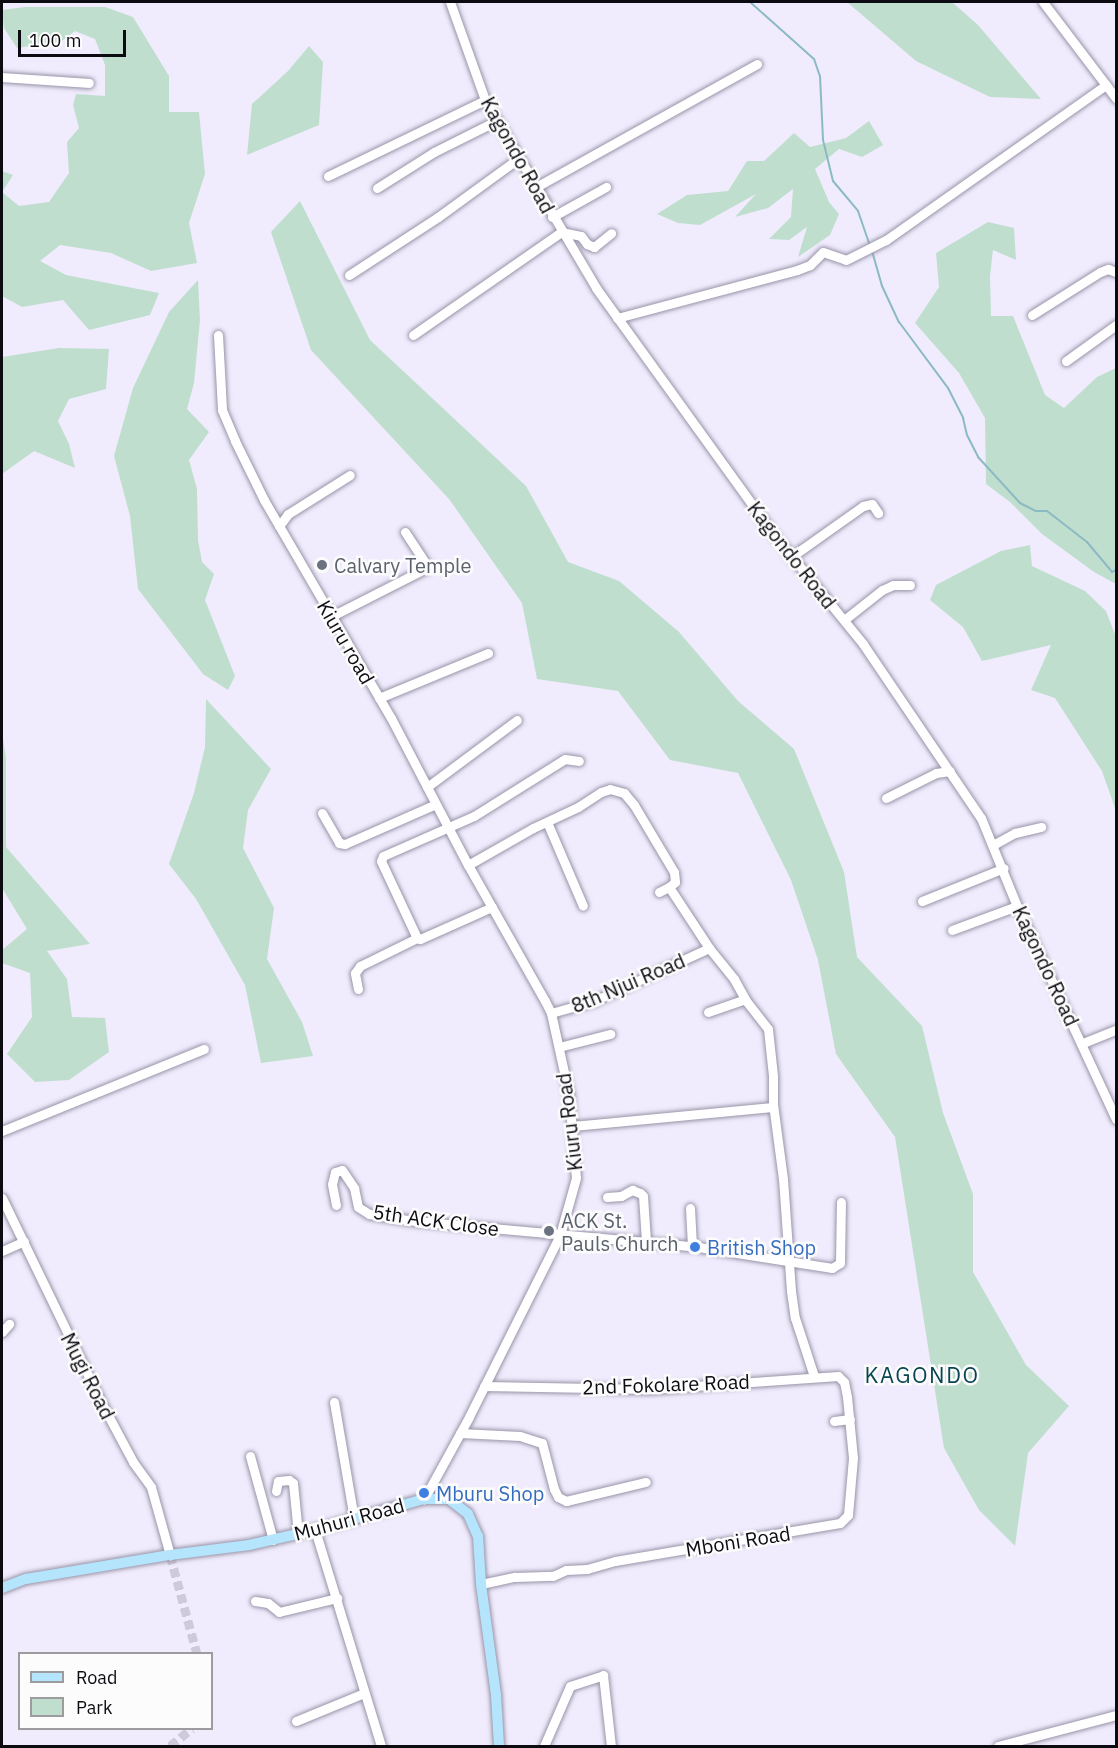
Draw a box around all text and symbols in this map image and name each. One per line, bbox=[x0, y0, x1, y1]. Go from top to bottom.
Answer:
scale bar bbox=[21, 18, 129, 56]
text: 100 m bbox=[29, 29, 81, 52]
street label: Kagondo Road bbox=[476, 93, 560, 217]
street label: Kagondo Road bbox=[743, 497, 841, 613]
place label: Calvary Temple bbox=[334, 553, 472, 577]
marker: Calvary Temple bbox=[315, 558, 329, 572]
street label: Kiuru road bbox=[312, 596, 380, 688]
street label: Kagondo Road bbox=[1008, 902, 1084, 1030]
street label: 8th Njui Road bbox=[567, 948, 689, 1018]
street label: Kiuru Road bbox=[551, 1072, 587, 1172]
street label: 5th ACK Close bbox=[371, 1199, 501, 1241]
place label: ACK St. Pauls Church bbox=[561, 1208, 679, 1255]
marker: ACK St. Pauls Church bbox=[542, 1224, 556, 1238]
place label: British Shop bbox=[707, 1235, 816, 1259]
marker: British Shop bbox=[688, 1240, 702, 1254]
street label: Mugi Road bbox=[56, 1329, 120, 1423]
district label: KAGONDO bbox=[865, 1362, 979, 1388]
street label: 2nd Fokolare Road bbox=[582, 1369, 750, 1399]
place label: Mburu Shop bbox=[436, 1481, 544, 1505]
marker: Mburu Shop bbox=[417, 1486, 431, 1500]
street label: Muhuri Road bbox=[291, 1493, 407, 1545]
street label: Mboni Road bbox=[684, 1521, 792, 1561]
legend bbox=[18, 1652, 213, 1730]
text: Road bbox=[76, 1666, 117, 1689]
text: Park bbox=[76, 1696, 112, 1719]

